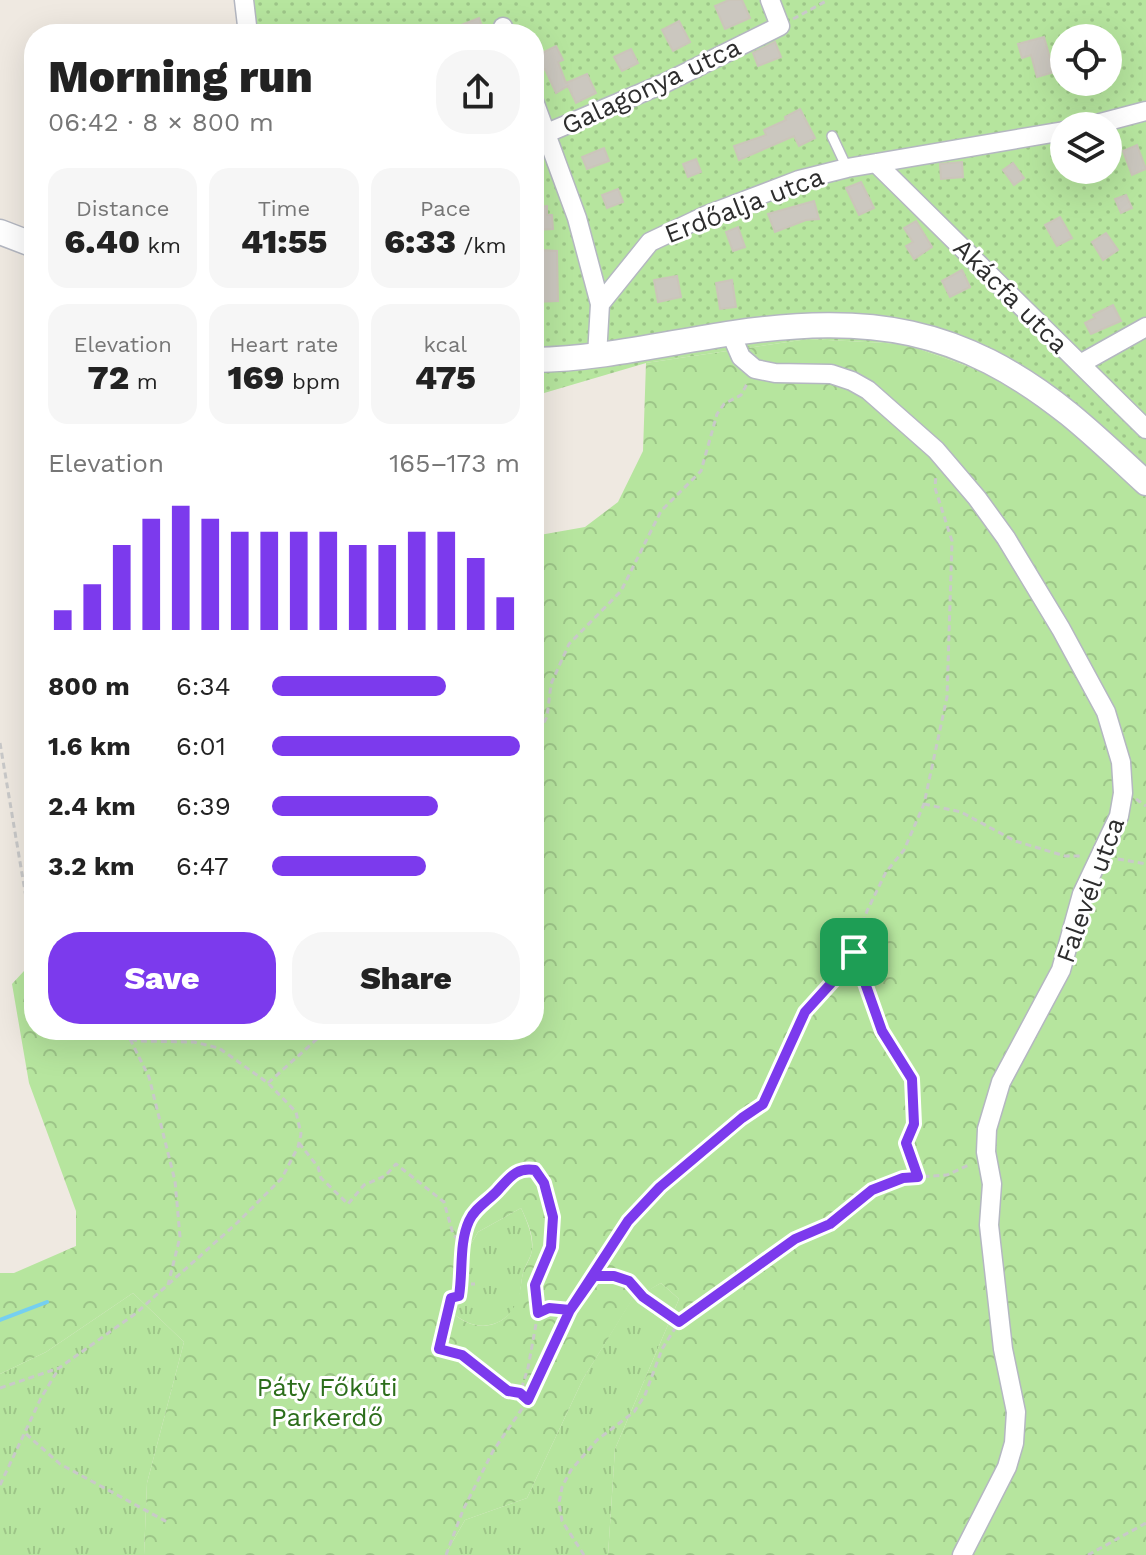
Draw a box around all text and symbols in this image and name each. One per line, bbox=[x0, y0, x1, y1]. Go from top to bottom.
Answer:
map controls bbox=[1050, 24, 1122, 184]
button: locate bbox=[1050, 24, 1122, 96]
street label: Galagonya utca bbox=[557, 31, 745, 141]
button: share bbox=[436, 50, 520, 134]
text: Morning run bbox=[48, 51, 313, 103]
text: 06:42 · 8 × 800 m bbox=[48, 107, 274, 137]
button: layers bbox=[1050, 112, 1122, 184]
street label: Erdőalja utca bbox=[660, 161, 828, 249]
text: Distance bbox=[76, 196, 169, 221]
text: Time bbox=[258, 196, 310, 221]
text: Pace bbox=[420, 196, 471, 221]
text: 6.40 bbox=[64, 221, 140, 261]
text: 41:55 bbox=[241, 221, 327, 261]
text: 6:33 bbox=[384, 221, 456, 261]
text: km bbox=[140, 233, 181, 258]
text: /km bbox=[456, 233, 507, 258]
street label: Akácfa utca bbox=[948, 233, 1075, 360]
text: Elevation bbox=[74, 332, 172, 357]
text: Heart rate bbox=[230, 332, 338, 357]
text: kcal bbox=[424, 332, 467, 357]
text: 72 bbox=[88, 357, 129, 397]
text: 169 bbox=[227, 357, 285, 397]
text: 475 bbox=[415, 357, 476, 397]
text: m bbox=[129, 369, 158, 394]
text: bpm bbox=[285, 369, 341, 394]
text: Elevation bbox=[48, 448, 164, 478]
text: 165–173 m bbox=[389, 448, 520, 478]
text: 800 m bbox=[48, 671, 130, 701]
text: 6:34 bbox=[176, 671, 231, 701]
text: 1.6 km bbox=[48, 731, 131, 761]
text: 6:01 bbox=[176, 731, 226, 761]
text: 2.4 km bbox=[48, 791, 136, 821]
text: 6:39 bbox=[176, 791, 231, 821]
street label: Falevél utca bbox=[1050, 813, 1130, 967]
text: 3.2 km bbox=[48, 851, 135, 881]
text: 6:47 bbox=[176, 851, 229, 881]
pin bbox=[820, 918, 888, 986]
icon: arrive bbox=[832, 930, 876, 974]
button: Save bbox=[48, 932, 276, 1024]
button: Share bbox=[292, 932, 520, 1024]
park label: Páty Főkúti Parkerdő bbox=[256, 1372, 398, 1432]

